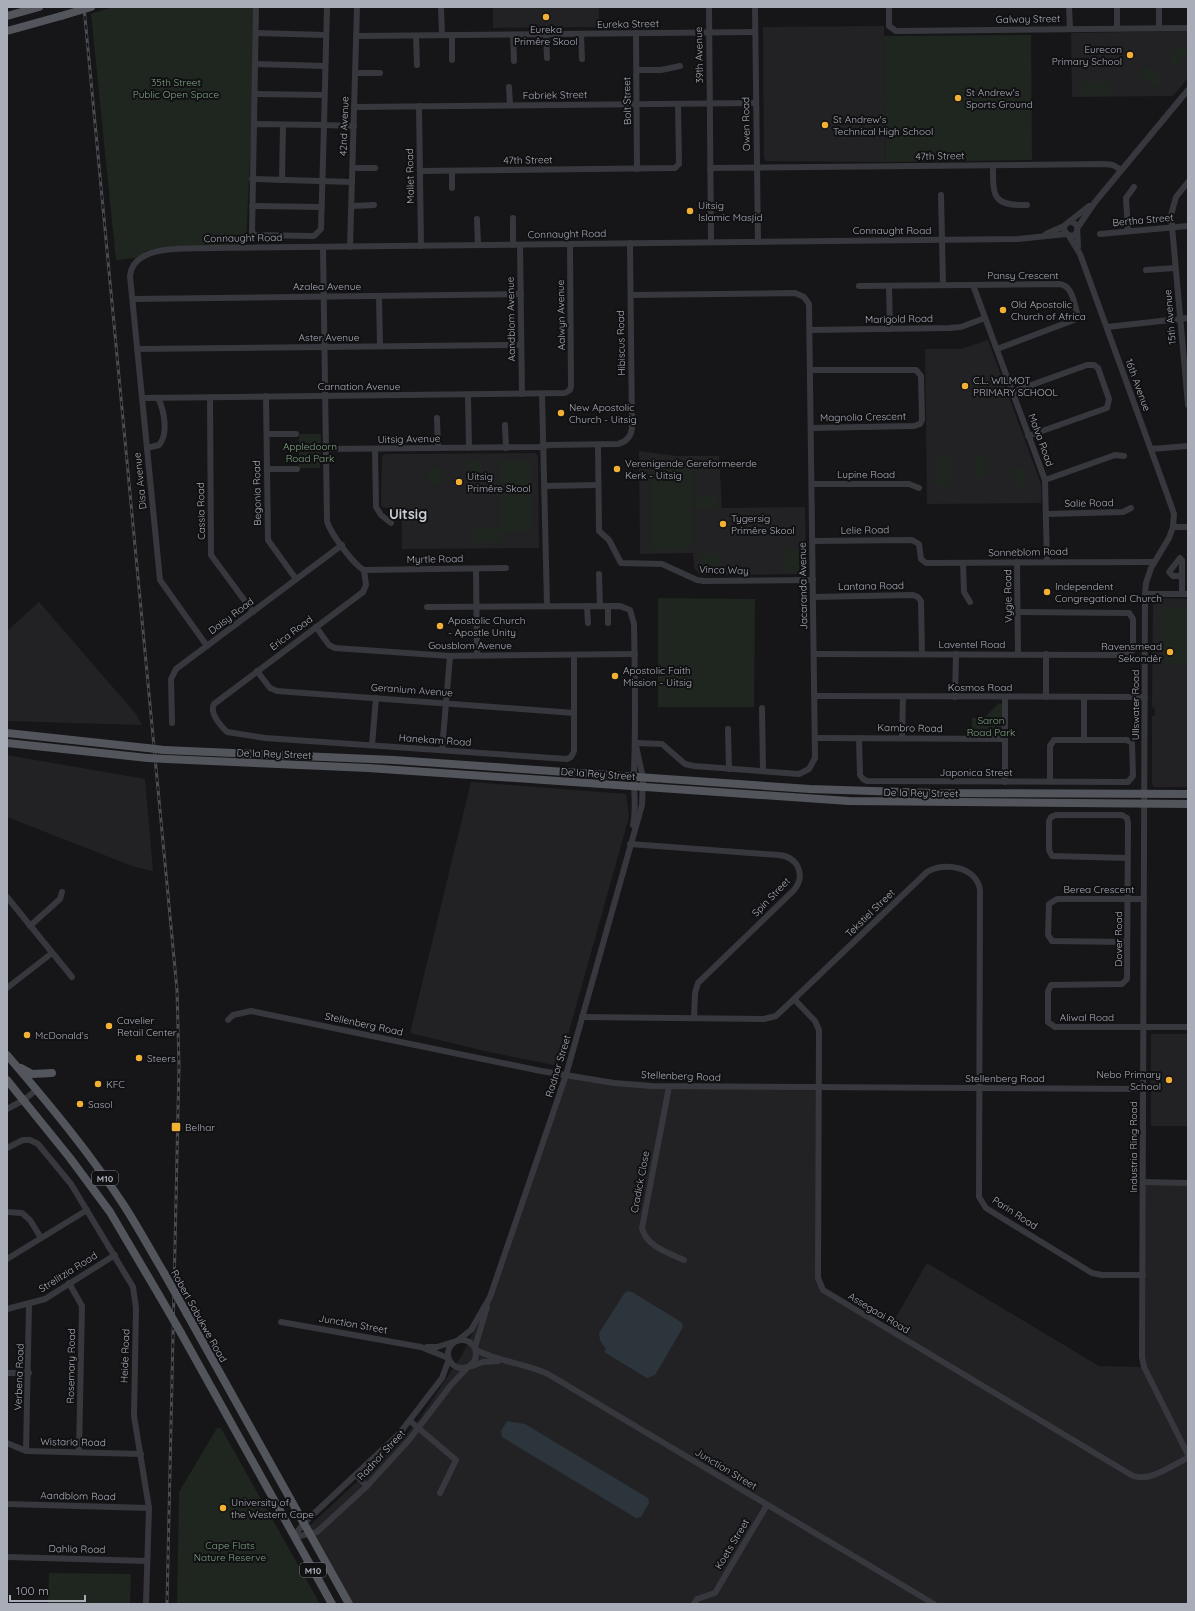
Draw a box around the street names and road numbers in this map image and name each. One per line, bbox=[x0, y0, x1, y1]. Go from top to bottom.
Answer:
street label: Galway Street bbox=[996, 12, 1061, 26]
street label: Eureka Street bbox=[597, 17, 660, 31]
street label: 39th Avenue bbox=[692, 26, 706, 84]
street label: Bolt Street bbox=[620, 76, 634, 125]
street label: Fabriek Street bbox=[523, 88, 588, 102]
street label: 42nd Avenue bbox=[336, 96, 352, 156]
street label: Owen Road bbox=[739, 97, 753, 151]
street label: Mallet Road bbox=[403, 148, 417, 204]
street label: 47th Street bbox=[915, 149, 965, 163]
street label: 47th Street bbox=[503, 153, 553, 167]
street label: Bertha Street bbox=[1112, 211, 1175, 229]
street label: Connaught Road bbox=[853, 224, 931, 237]
street label: Connaught Road bbox=[528, 227, 606, 241]
street label: Connaught Road bbox=[204, 231, 282, 245]
street label: Pansy Crescent bbox=[987, 269, 1059, 282]
street label: Aandblom Avenue bbox=[504, 276, 518, 362]
street label: Aalwyn Avenue bbox=[554, 279, 568, 351]
street label: Azalea Avenue bbox=[293, 280, 361, 293]
street label: 15th Avenue bbox=[1161, 289, 1179, 345]
street label: Hibiscus Road bbox=[614, 310, 628, 376]
street label: Marigold Road bbox=[865, 312, 933, 326]
street label: Aster Avenue bbox=[299, 331, 360, 344]
street label: 16th Avenue bbox=[1122, 357, 1154, 413]
street label: Carnation Avenue bbox=[318, 380, 401, 393]
street label: Magnolia Crescent bbox=[820, 410, 907, 424]
street label: Malva Road bbox=[1025, 412, 1057, 468]
street label: Uitsig Avenue bbox=[377, 432, 441, 446]
street label: Disa Avenue bbox=[131, 452, 149, 510]
street label: Begonia Road bbox=[250, 460, 264, 526]
street label: Lupine Road bbox=[837, 468, 895, 481]
street label: Cassia Road bbox=[194, 482, 208, 540]
street label: Salie Road bbox=[1064, 496, 1114, 510]
street label: Lelie Road bbox=[841, 523, 889, 537]
street label: Jacaranda Avenue bbox=[796, 542, 810, 630]
street label: Sonneblom Road bbox=[988, 545, 1068, 559]
street label: Myrtle Road bbox=[407, 552, 463, 566]
street label: Vinca Way bbox=[699, 563, 749, 577]
street label: Vygie Road bbox=[1001, 569, 1015, 623]
street label: Lantana Road bbox=[838, 579, 904, 593]
street label: Daisy Road bbox=[206, 595, 256, 637]
street label: Erica Road bbox=[267, 613, 315, 653]
street label: Laventel Road bbox=[939, 638, 1005, 651]
street label: Gousblom Avenue bbox=[428, 639, 512, 652]
street label: Ullswater Road bbox=[1129, 670, 1142, 740]
street label: Geranium Avenue bbox=[371, 681, 454, 699]
street label: Kosmos Road bbox=[948, 681, 1012, 694]
street label: Kambro Road bbox=[877, 721, 943, 735]
street label: Hanekam Road bbox=[398, 731, 472, 749]
street label: De la Rey Street bbox=[236, 746, 312, 762]
street label: De la Rey Street bbox=[560, 765, 636, 783]
street label: Japonica Street bbox=[939, 766, 1013, 779]
street label: De la Rey Street bbox=[884, 786, 959, 800]
street label: Spin Street bbox=[749, 874, 793, 919]
street label: Berea Crescent bbox=[1064, 883, 1135, 896]
street label: Tekstiel Street bbox=[842, 886, 898, 940]
street label: Dover Road bbox=[1112, 911, 1125, 967]
street label: Stellenberg Road bbox=[324, 1009, 404, 1039]
street label: Aliwal Road bbox=[1060, 1011, 1114, 1024]
street label: Radnor Street bbox=[542, 1033, 574, 1099]
street label: Stellenberg Road bbox=[641, 1068, 721, 1084]
street label: Stellenberg Road bbox=[965, 1072, 1045, 1085]
street label: Industria Ring Road bbox=[1127, 1101, 1140, 1193]
street label: Cradick Close bbox=[628, 1150, 652, 1214]
road number: M10 bbox=[92, 1171, 118, 1185]
street label: Parin Road bbox=[990, 1194, 1040, 1232]
street label: Strelitzia Road bbox=[36, 1249, 100, 1295]
street label: Robert Sobukwe Road bbox=[168, 1267, 230, 1365]
street label: Assegaai Road bbox=[846, 1290, 912, 1336]
street label: Junction Street bbox=[318, 1312, 389, 1337]
street label: Rosemary Road bbox=[64, 1328, 78, 1404]
street label: Heide Road bbox=[118, 1329, 132, 1383]
street label: Verbena Road bbox=[11, 1343, 27, 1411]
street label: Radnor Street bbox=[354, 1427, 408, 1483]
street label: Wistaria Road bbox=[40, 1435, 106, 1449]
street label: Junction Street bbox=[693, 1445, 760, 1493]
street label: Aandblom Road bbox=[40, 1489, 116, 1503]
street label: Koets Street bbox=[712, 1516, 752, 1572]
street label: Dahlia Road bbox=[48, 1542, 106, 1556]
road number: M10 bbox=[300, 1563, 326, 1577]

